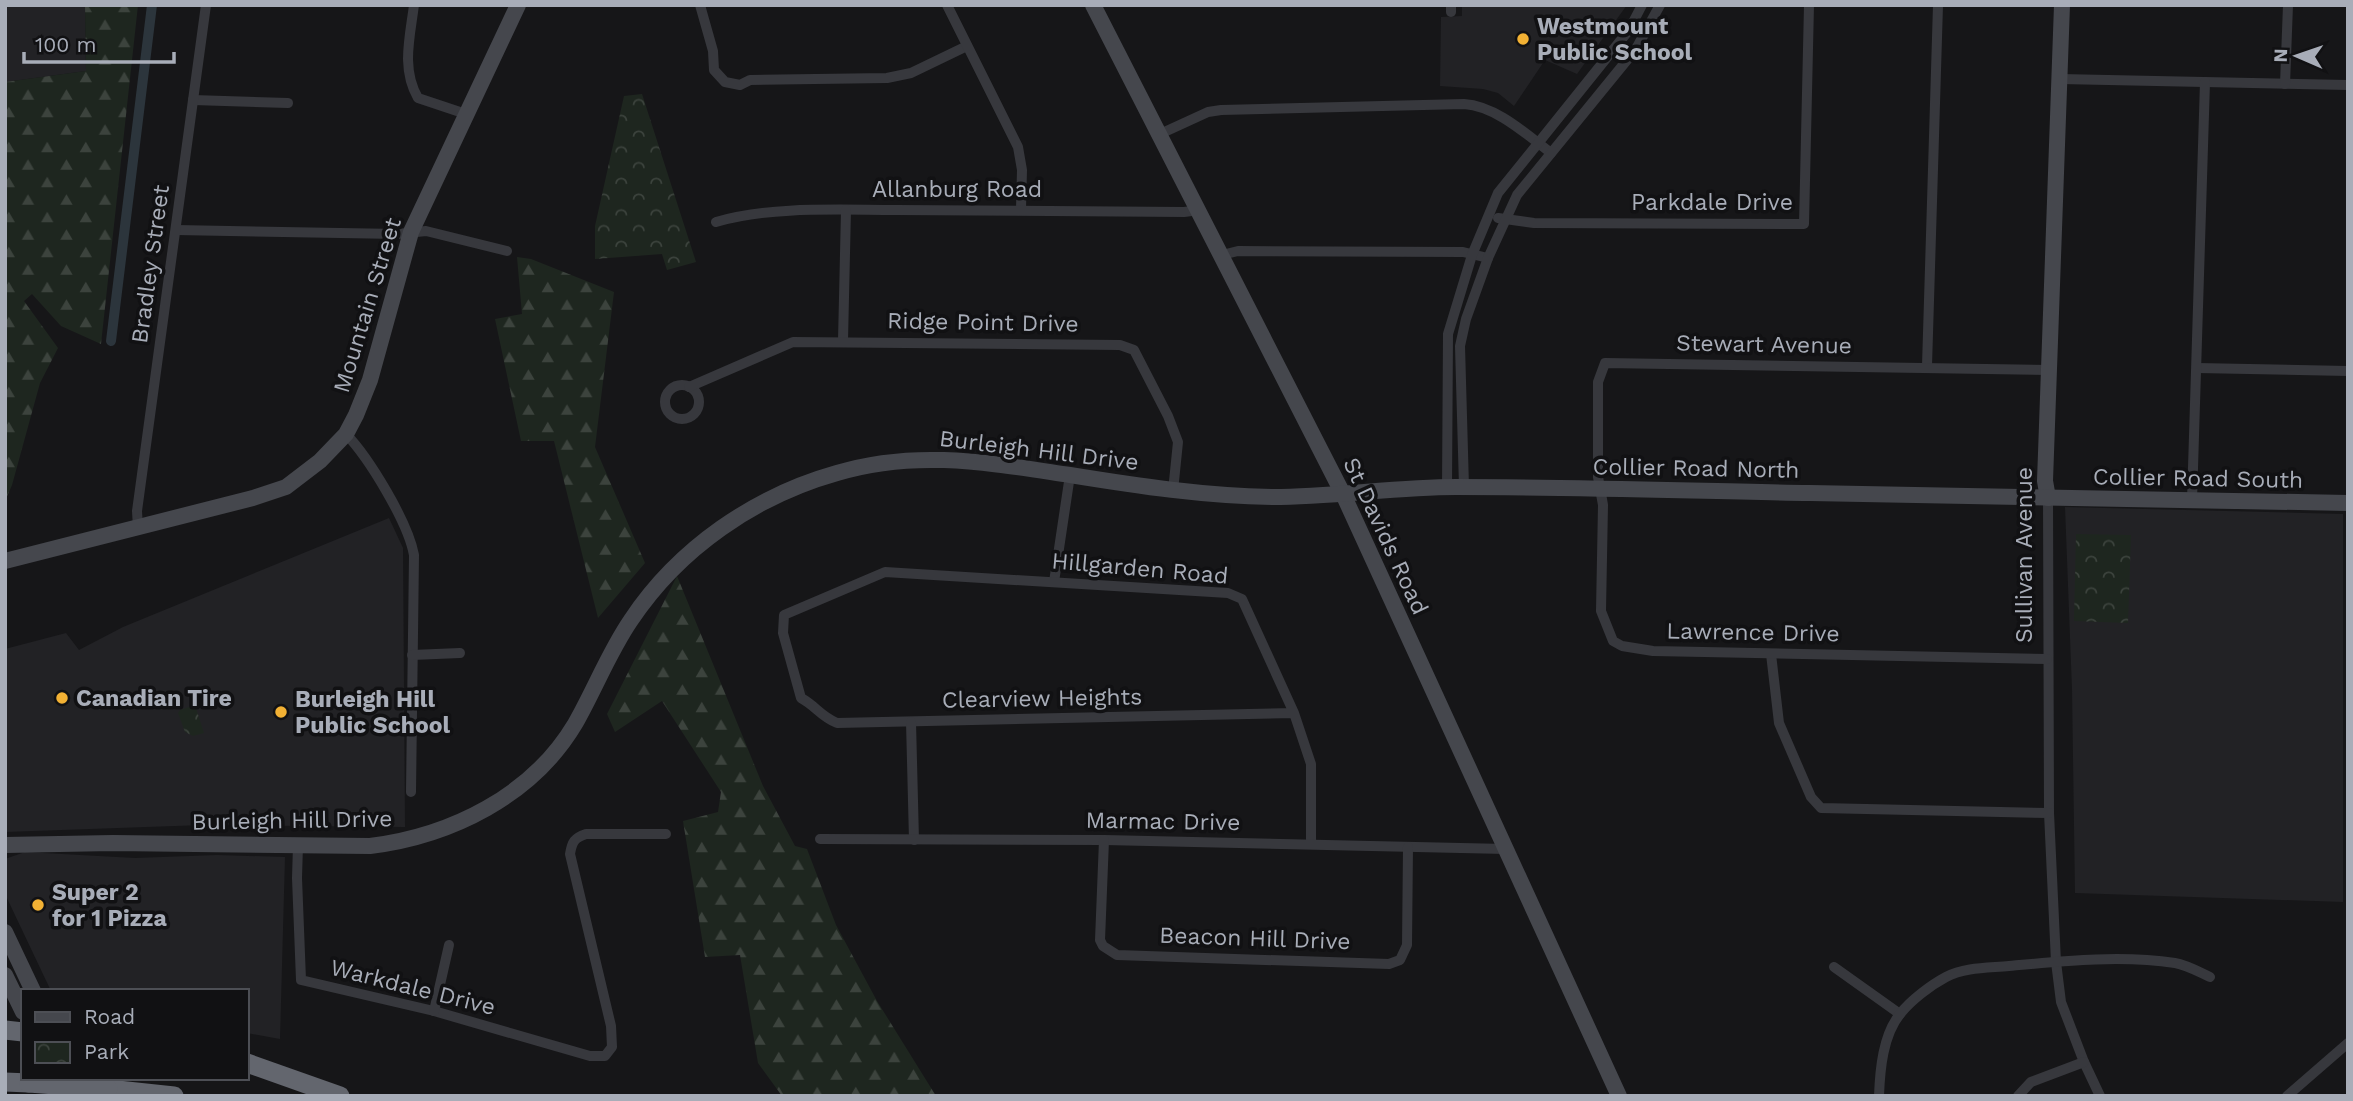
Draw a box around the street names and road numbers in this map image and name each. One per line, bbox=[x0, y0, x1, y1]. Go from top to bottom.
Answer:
street label: Allanburg Road bbox=[872, 176, 1042, 203]
street label: Bradley Street bbox=[126, 183, 175, 345]
street label: Parkdale Drive bbox=[1631, 189, 1793, 216]
street label: Mountain Street bbox=[328, 214, 407, 396]
street label: Ridge Point Drive bbox=[887, 307, 1079, 338]
street label: Stewart Avenue bbox=[1676, 329, 1852, 360]
street label: Burleigh Hill Drive bbox=[938, 425, 1140, 476]
street label: St Davids Road bbox=[1337, 453, 1434, 619]
street label: Collier Road North bbox=[1592, 453, 1800, 484]
street label: Collier Road South bbox=[2093, 463, 2303, 494]
street label: Sullivan Avenue bbox=[2011, 467, 2038, 643]
street label: Hillgarden Road bbox=[1050, 547, 1229, 590]
street label: Lawrence Drive bbox=[1666, 617, 1840, 648]
street label: Clearview Heights bbox=[942, 683, 1142, 714]
street label: Burleigh Hill Drive bbox=[191, 805, 393, 836]
street label: Marmac Drive bbox=[1085, 807, 1241, 836]
street label: Beacon Hill Drive bbox=[1159, 922, 1351, 955]
street label: Warkdale Drive bbox=[328, 954, 498, 1021]

